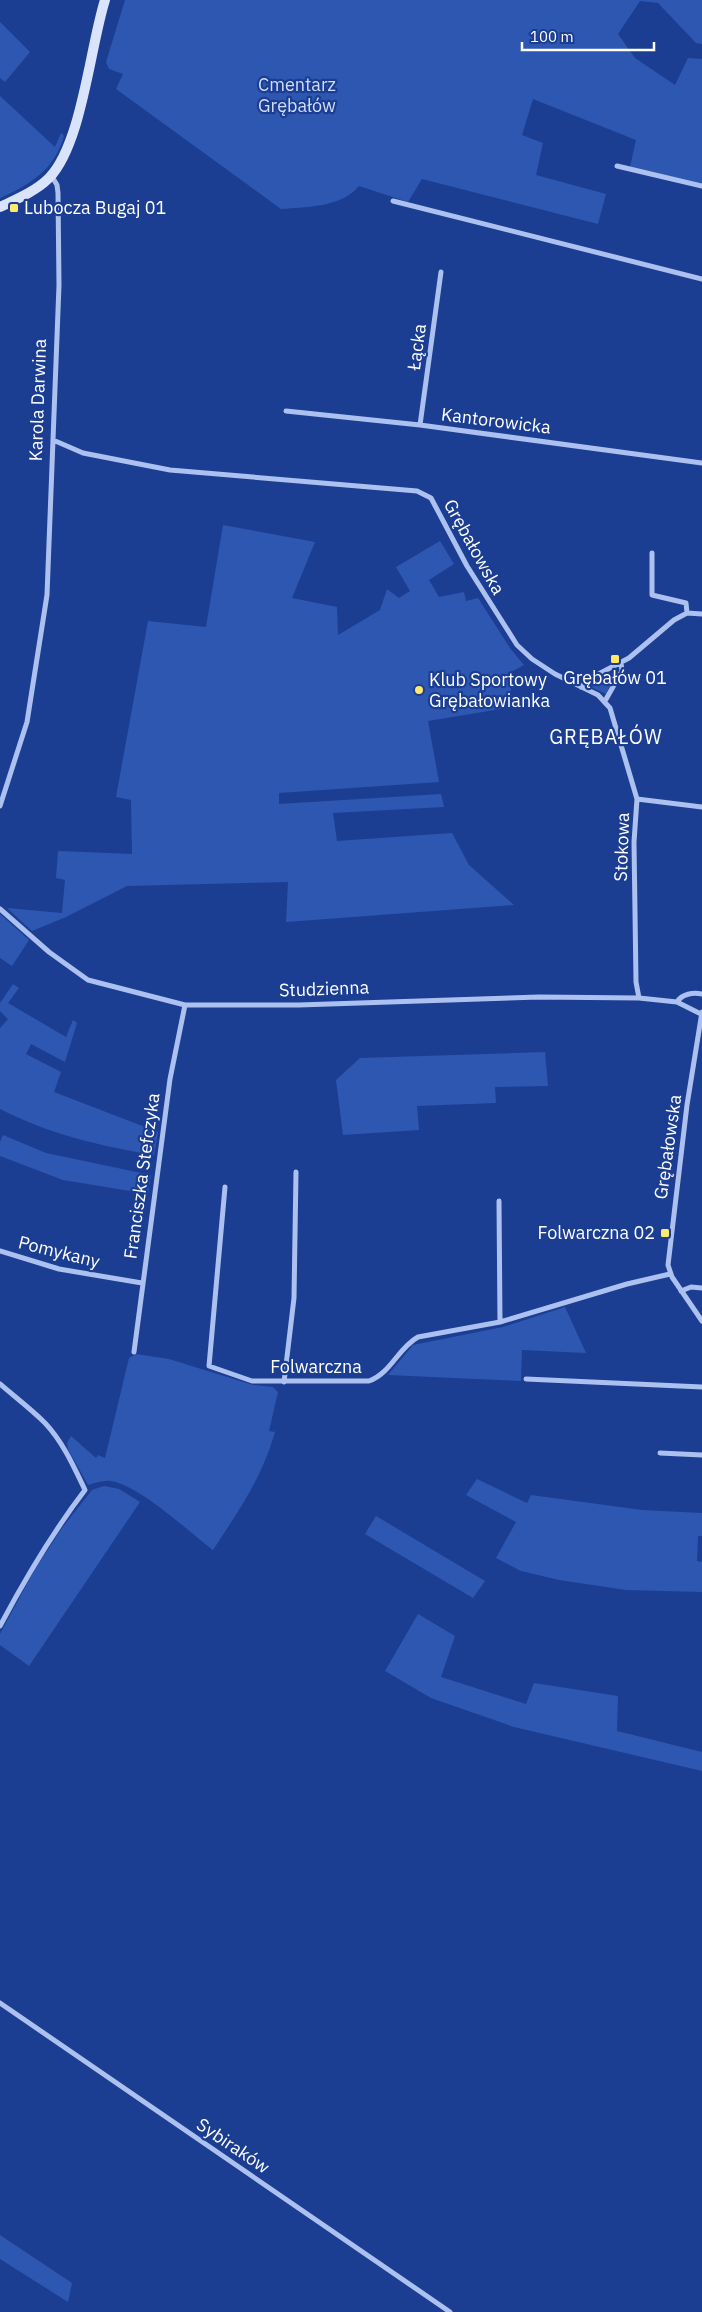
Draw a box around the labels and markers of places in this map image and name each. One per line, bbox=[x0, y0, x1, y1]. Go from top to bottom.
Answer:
place label: Lubocza Bugaj 01 bbox=[24, 196, 166, 219]
marker: Lubocza Bugaj 01 bbox=[8, 202, 20, 214]
marker: Grębałów 01 bbox=[609, 653, 621, 665]
place label: Grębałów 01 bbox=[563, 666, 667, 689]
place label: Klub Sportowy Grębałowianka bbox=[429, 668, 551, 712]
marker: Klub Sportowy Grębałowianka bbox=[413, 684, 425, 696]
place label: Folwarczna 02 bbox=[538, 1221, 655, 1244]
marker: Folwarczna 02 bbox=[659, 1227, 671, 1239]

